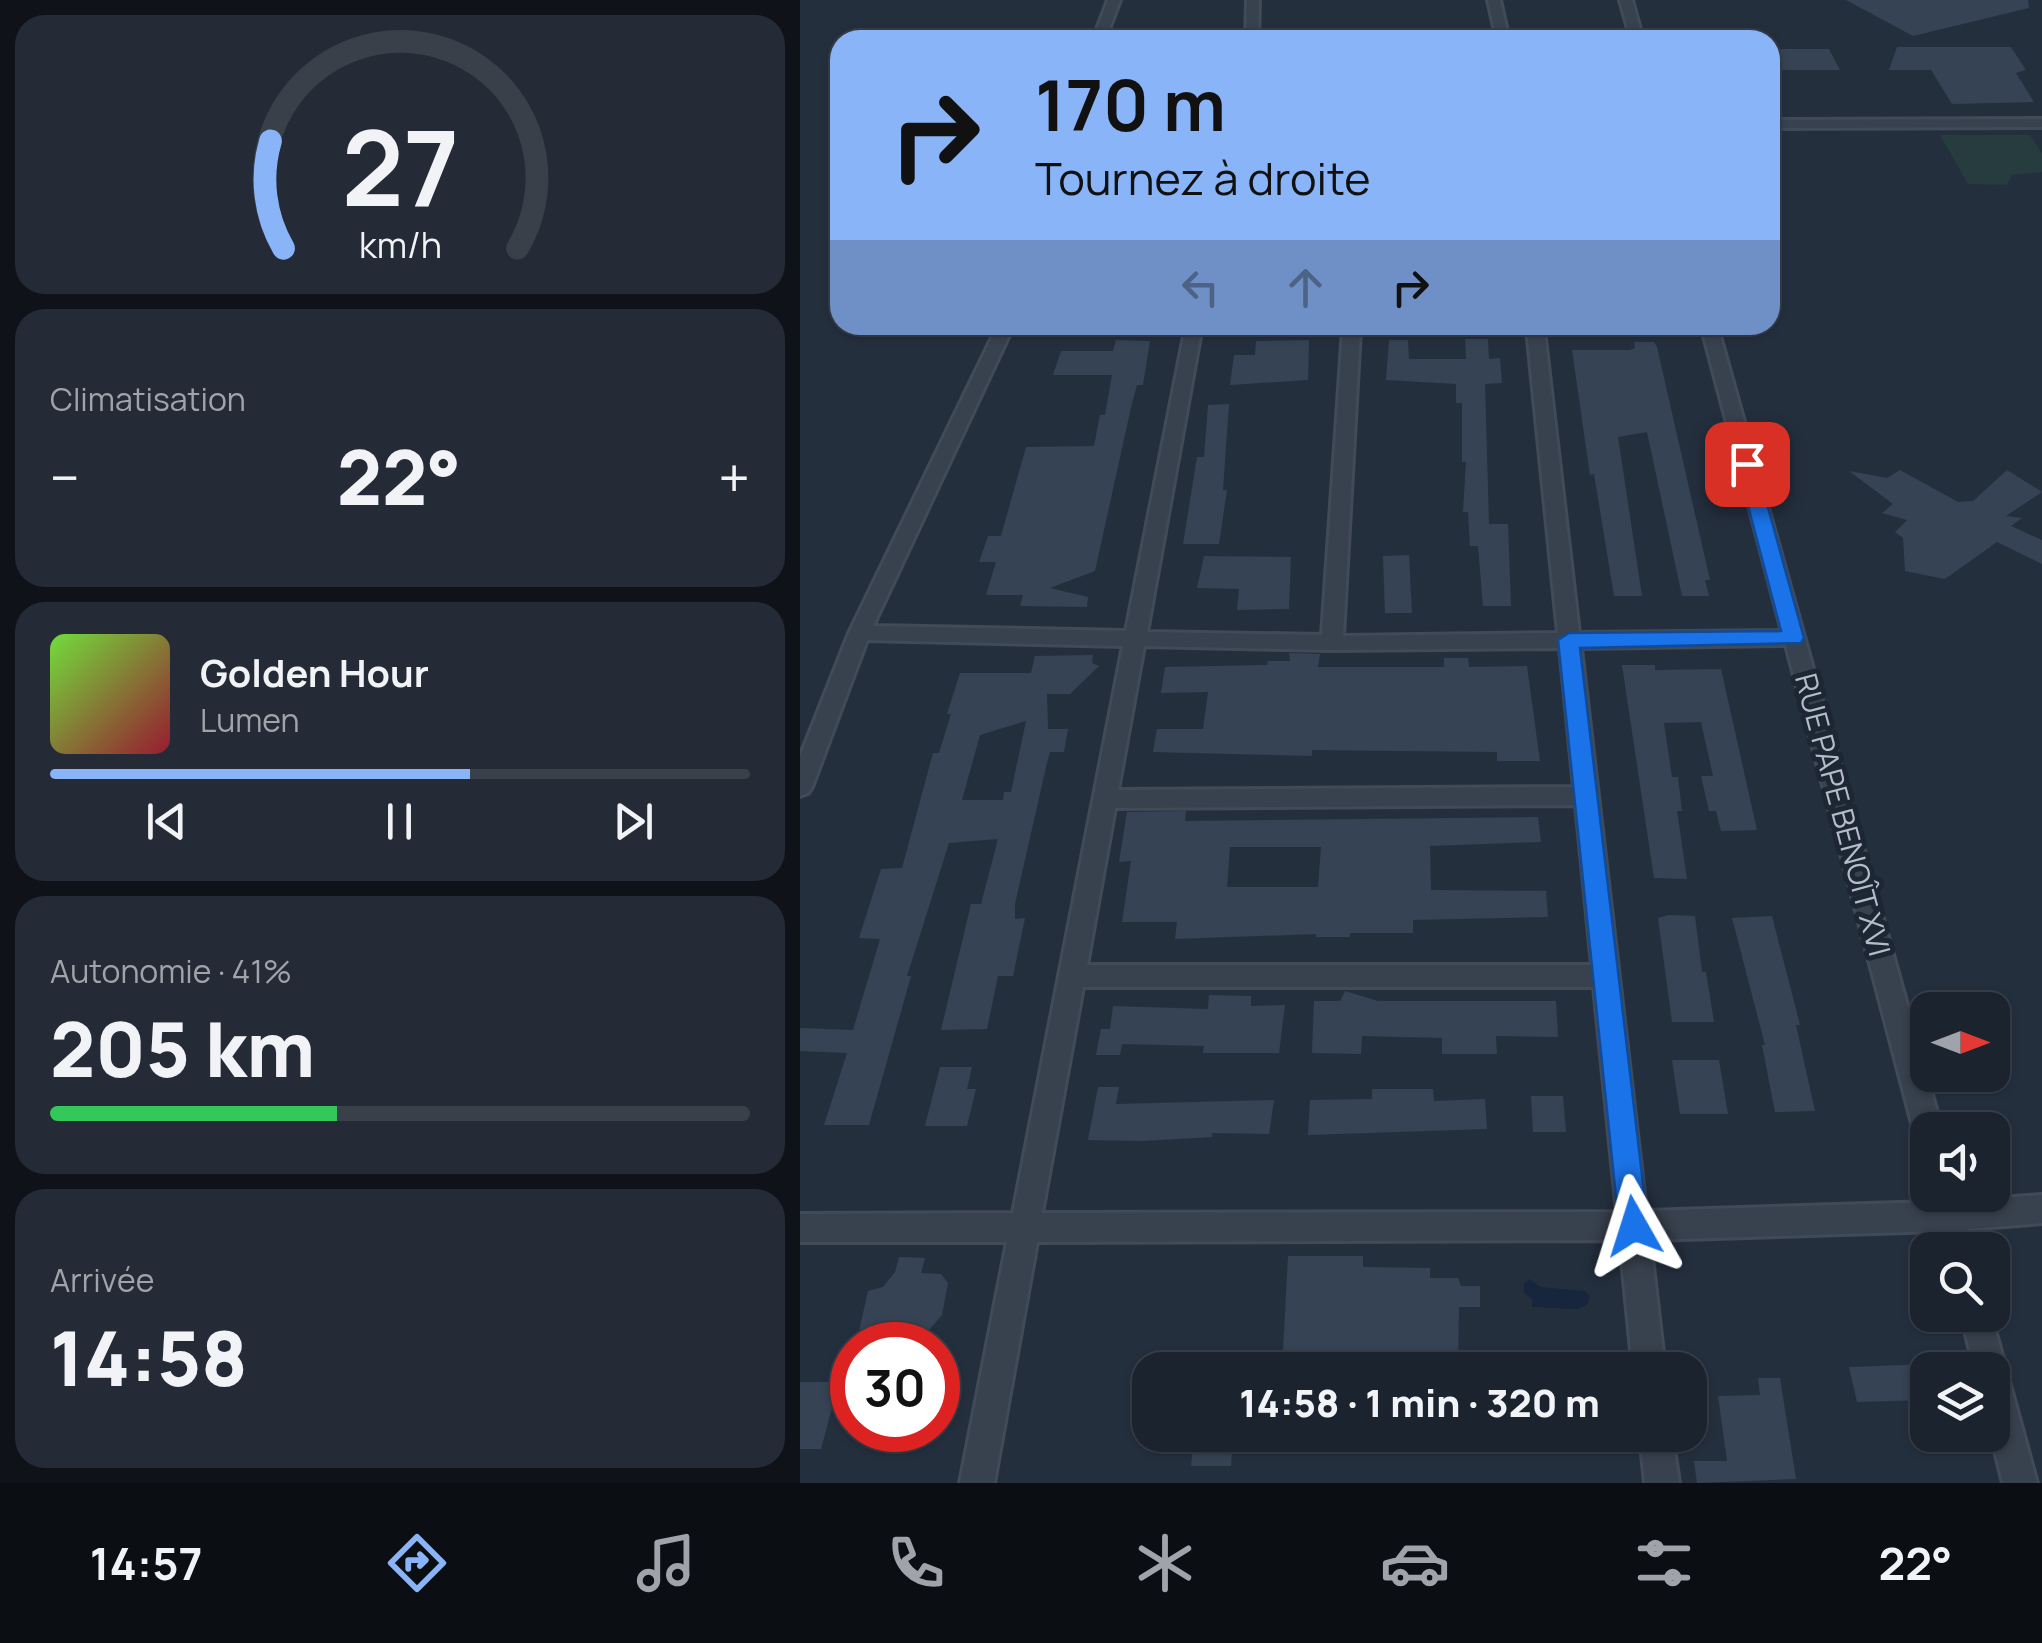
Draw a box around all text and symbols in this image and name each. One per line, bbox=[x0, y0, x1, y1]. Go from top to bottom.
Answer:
text: 170 m bbox=[1035, 56, 1226, 152]
icon: right bbox=[870, 70, 1000, 200]
text: 27 bbox=[341, 95, 459, 237]
text: Tournez à droite bbox=[1035, 147, 1371, 209]
text: km/h bbox=[358, 220, 442, 269]
icon: left bbox=[1173, 260, 1228, 315]
icon: ahead bbox=[1278, 260, 1333, 315]
icon: right bbox=[1383, 260, 1438, 315]
text: Climatisation bbox=[50, 377, 246, 421]
pin bbox=[1705, 422, 1790, 507]
text: 22° bbox=[337, 425, 461, 528]
icon: arrive bbox=[1720, 437, 1775, 492]
text: − bbox=[50, 439, 80, 515]
text: + bbox=[718, 439, 750, 515]
text: Golden Hour bbox=[200, 646, 429, 698]
street label: RUE PAPE BENOÎT XVI bbox=[1786, 669, 1901, 960]
text: Lumen bbox=[200, 698, 300, 742]
icon: previous bbox=[139, 794, 194, 849]
icon: pause bbox=[372, 794, 427, 849]
icon: next bbox=[606, 794, 661, 849]
text: Autonomie · 41% bbox=[50, 949, 292, 993]
north arrow bbox=[1910, 992, 2010, 1092]
map controls bbox=[1910, 992, 2010, 1452]
text: 205 km bbox=[50, 997, 315, 1100]
button: sound bbox=[1910, 1112, 2010, 1212]
position arrow bbox=[1582, 1174, 1686, 1278]
button: search bbox=[1910, 1232, 2010, 1332]
text: Arrivée bbox=[50, 1258, 154, 1302]
text: 14:58 bbox=[50, 1306, 248, 1409]
speed limit sign: 30 bbox=[830, 1322, 960, 1452]
button: layers bbox=[1910, 1352, 2010, 1452]
text: 14:58 · 1 min · 320 m bbox=[1239, 1376, 1600, 1428]
icon: directions bbox=[382, 1528, 452, 1598]
icon: music bbox=[631, 1528, 701, 1598]
icon: phone bbox=[881, 1528, 951, 1598]
icon: climate bbox=[1130, 1528, 1200, 1598]
icon: car bbox=[1380, 1528, 1450, 1598]
icon: filters bbox=[1629, 1528, 1699, 1598]
text: 14:57 bbox=[90, 1532, 203, 1594]
text: 22° bbox=[1878, 1532, 1952, 1594]

